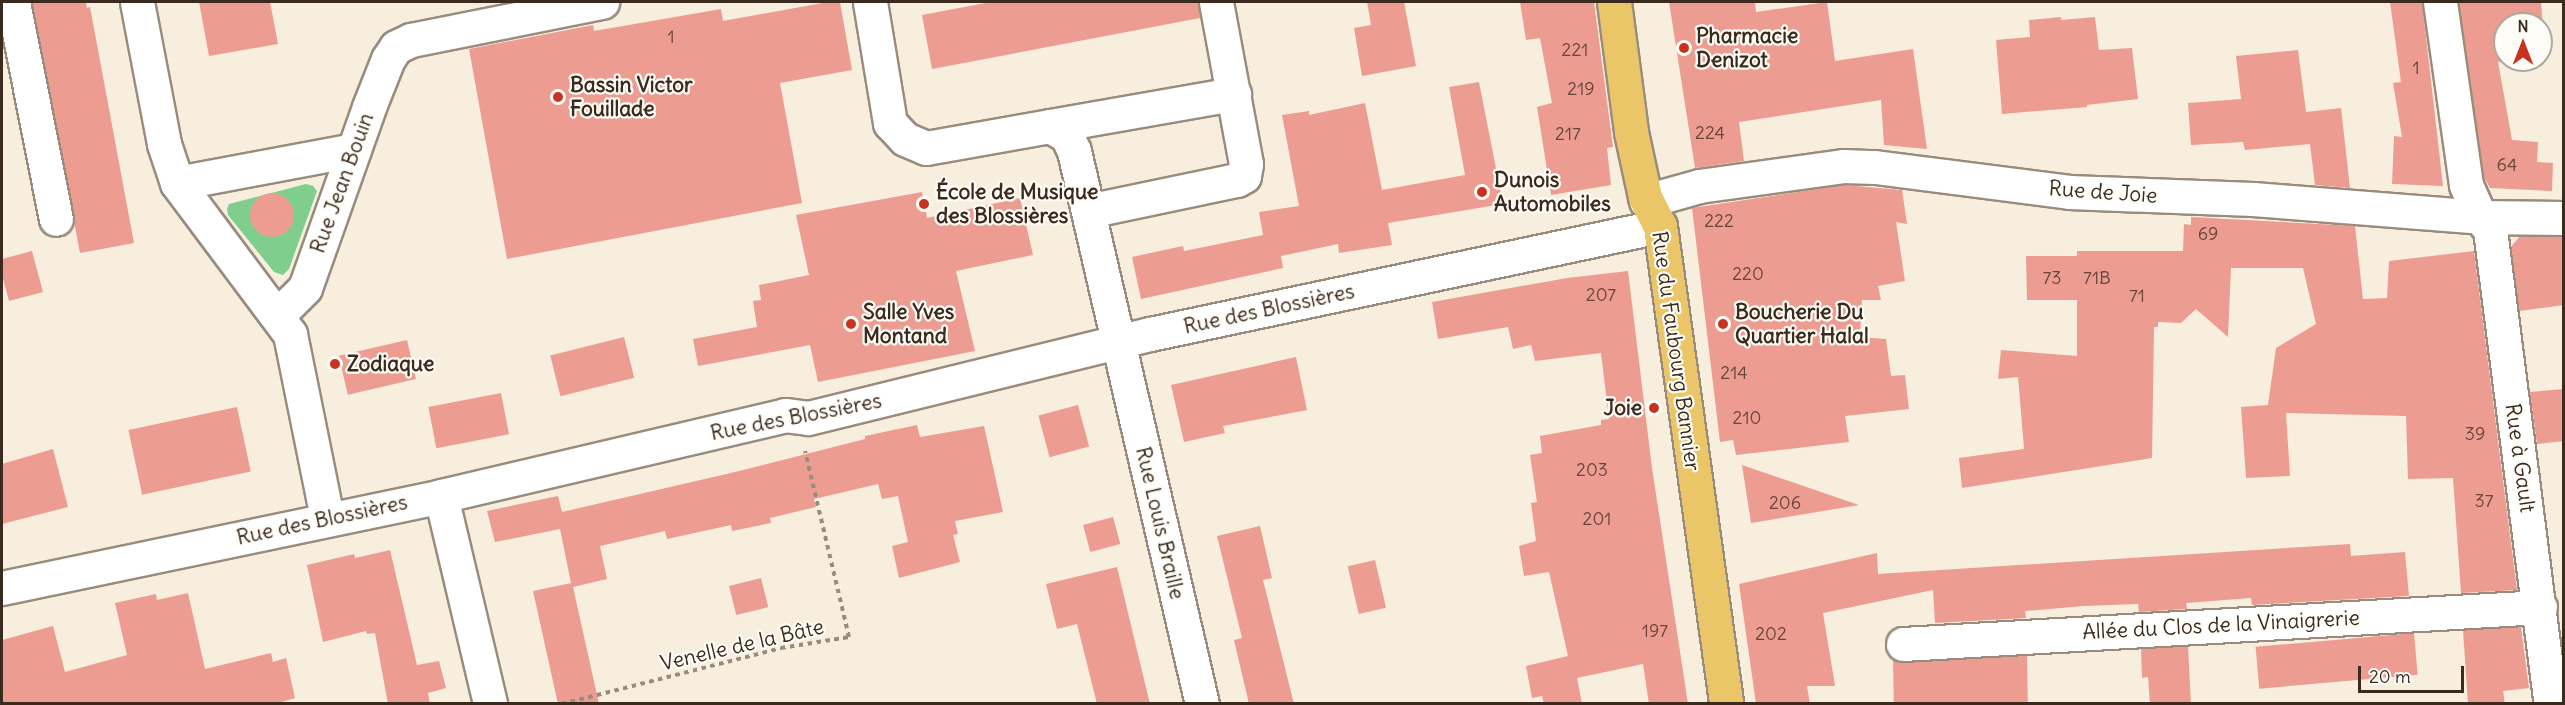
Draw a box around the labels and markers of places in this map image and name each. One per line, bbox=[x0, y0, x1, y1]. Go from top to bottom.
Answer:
place label: Pharmacie Denizot bbox=[1696, 23, 1798, 73]
marker: Pharmacie Denizot bbox=[1677, 41, 1691, 55]
place label: Bassin Victor Fouillade bbox=[570, 72, 693, 122]
marker: Bassin Victor Fouillade bbox=[551, 90, 565, 104]
place label: Dunois Automobiles bbox=[1494, 167, 1611, 217]
place label: École de Musique des Blossières bbox=[936, 179, 1098, 229]
marker: Dunois Automobiles bbox=[1475, 185, 1489, 199]
marker: École de Musique des Blossières bbox=[917, 197, 931, 211]
place label: Salle Yves Montand bbox=[863, 299, 954, 349]
place label: Boucherie Du Quartier Halal bbox=[1735, 299, 1869, 349]
marker: Salle Yves Montand bbox=[844, 317, 858, 331]
marker: Boucherie Du Quartier Halal bbox=[1716, 317, 1730, 331]
place label: Zodiaque bbox=[347, 351, 434, 377]
marker: Zodiaque bbox=[328, 357, 342, 371]
place label: Joie bbox=[1604, 395, 1642, 421]
marker: Joie bbox=[1647, 401, 1661, 415]

